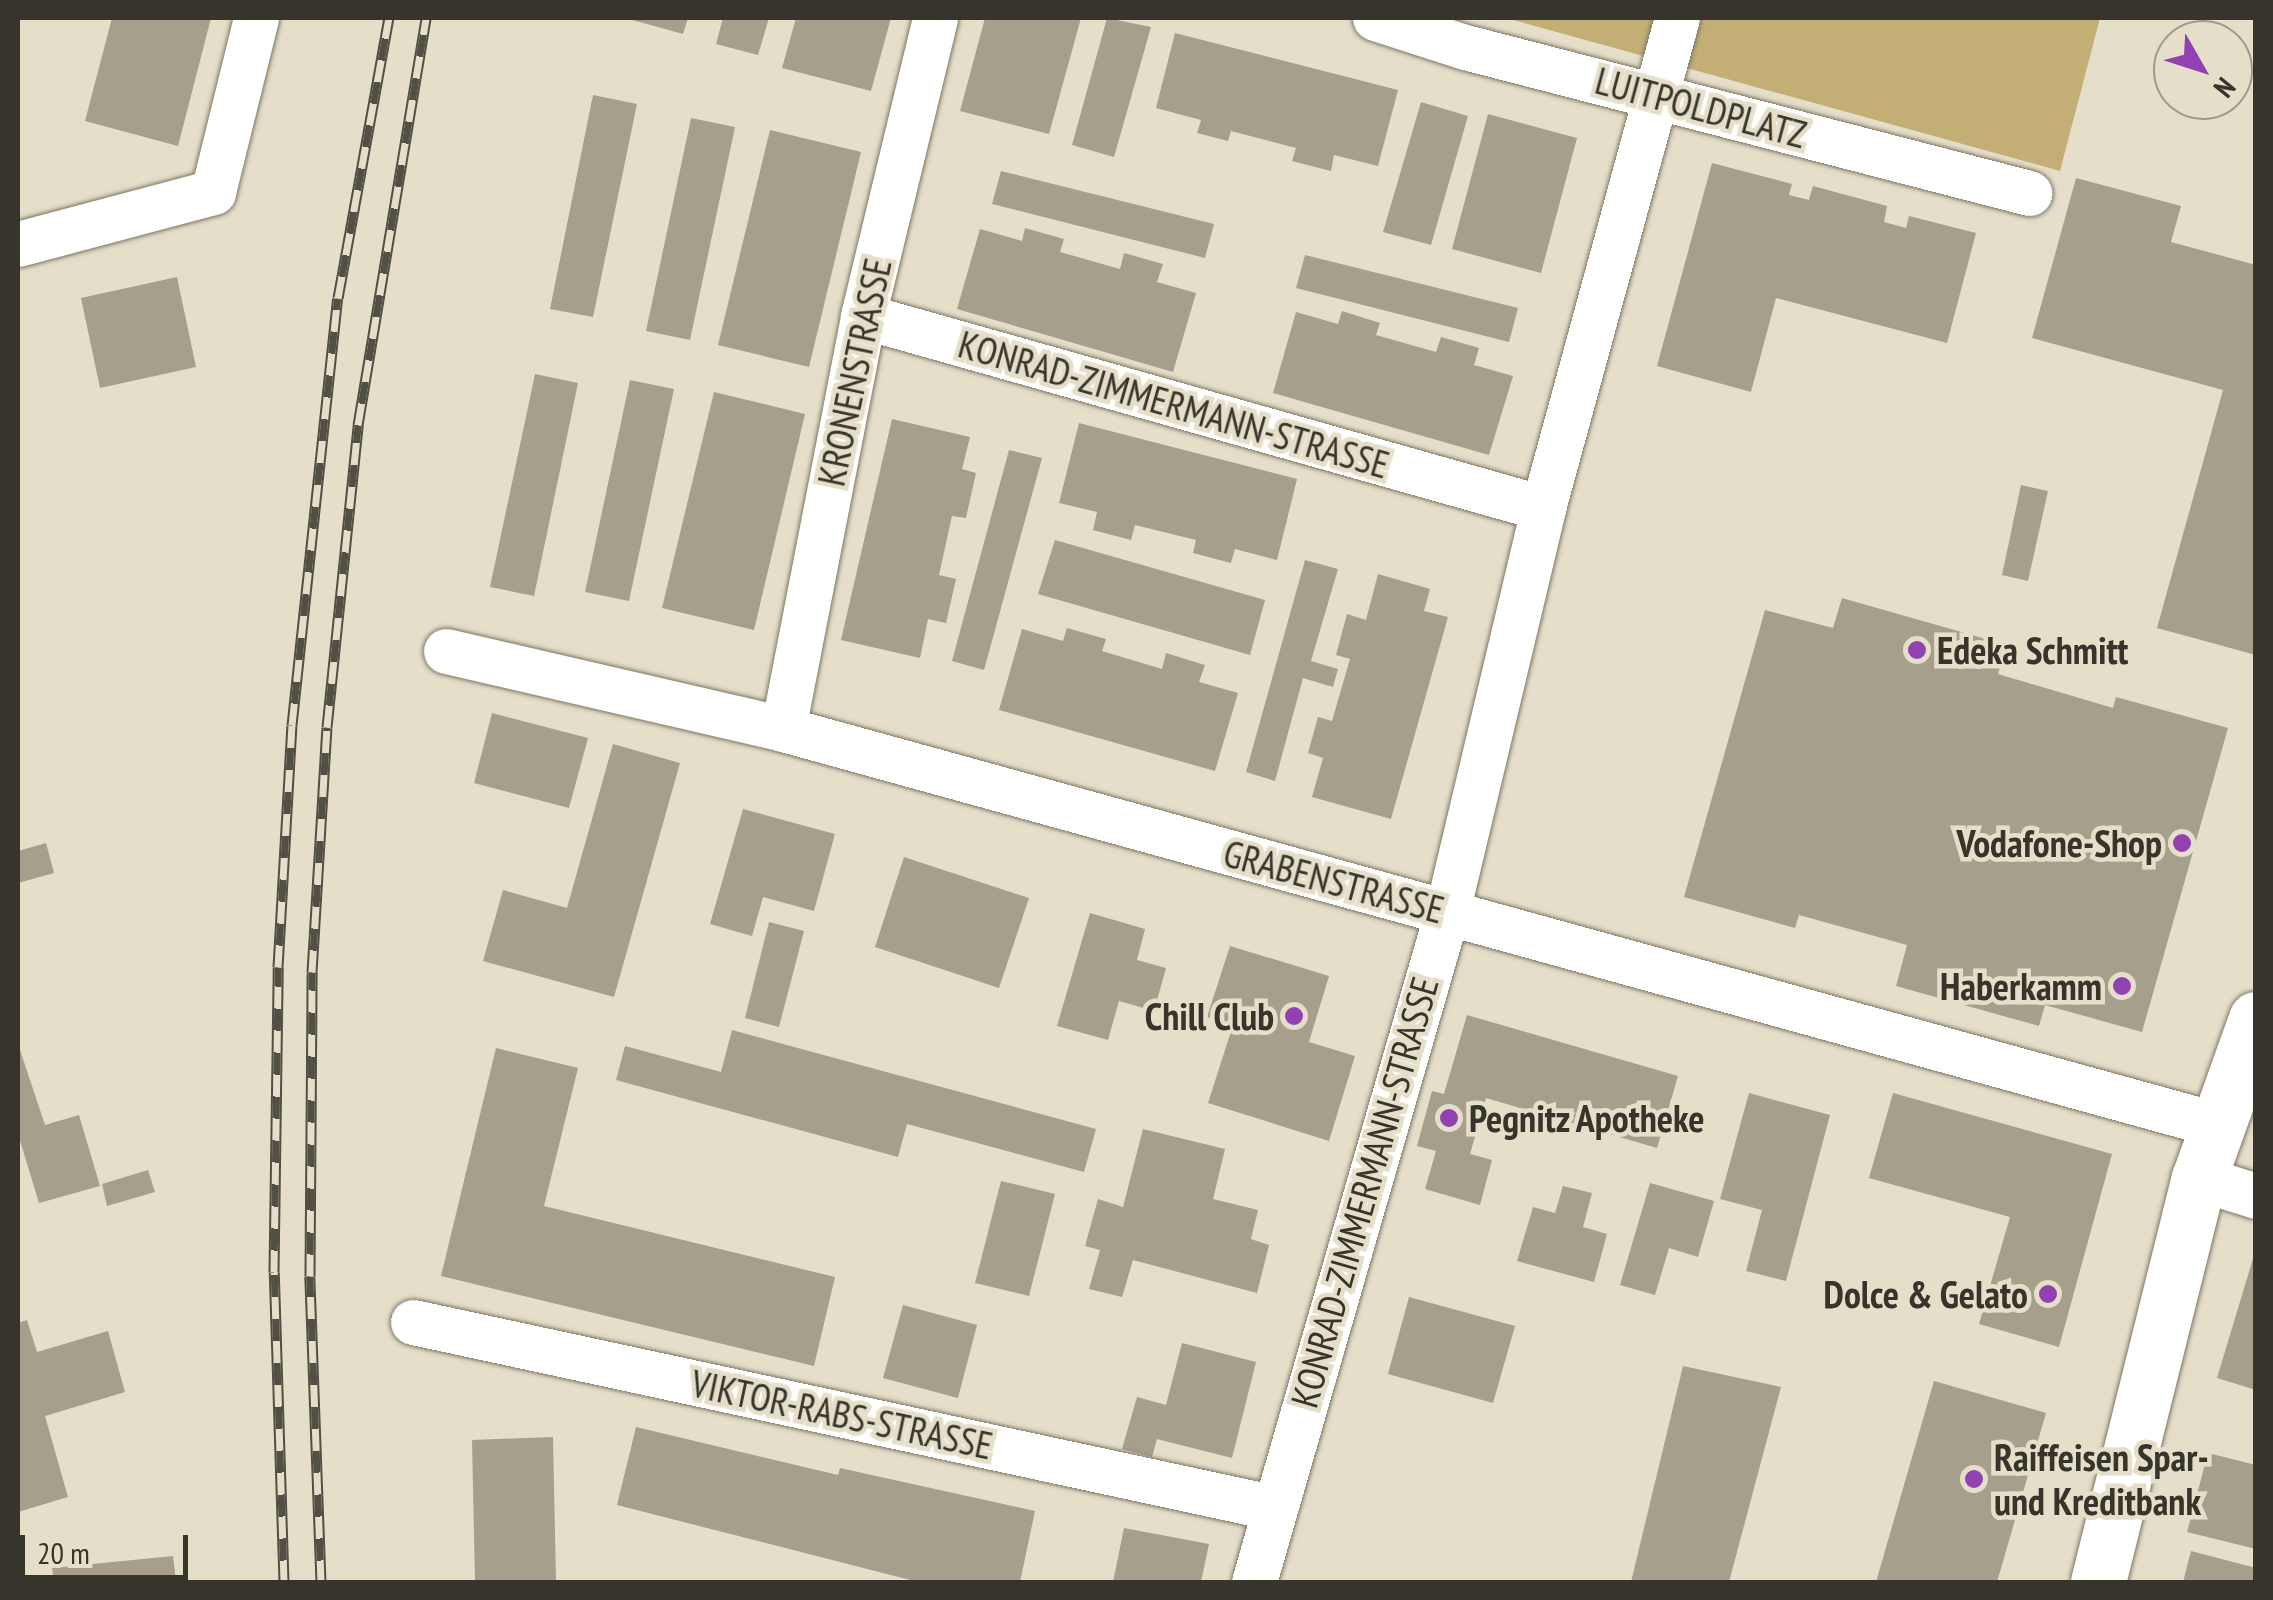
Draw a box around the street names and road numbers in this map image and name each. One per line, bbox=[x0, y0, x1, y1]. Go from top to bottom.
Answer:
street label: LUITPOLDPLATZ bbox=[1591, 57, 1811, 157]
street label: KRONENSTRASSE bbox=[808, 254, 900, 490]
street label: KONRAD-ZIMMERMANN-STRASSE bbox=[954, 321, 1394, 487]
street label: GRABENSTRASSE bbox=[1219, 830, 1449, 932]
street label: KONRAD-ZIMMERMANN-STRASSE bbox=[1281, 972, 1447, 1412]
street label: VIKTOR-RABS-STRASSE bbox=[687, 1360, 997, 1468]

